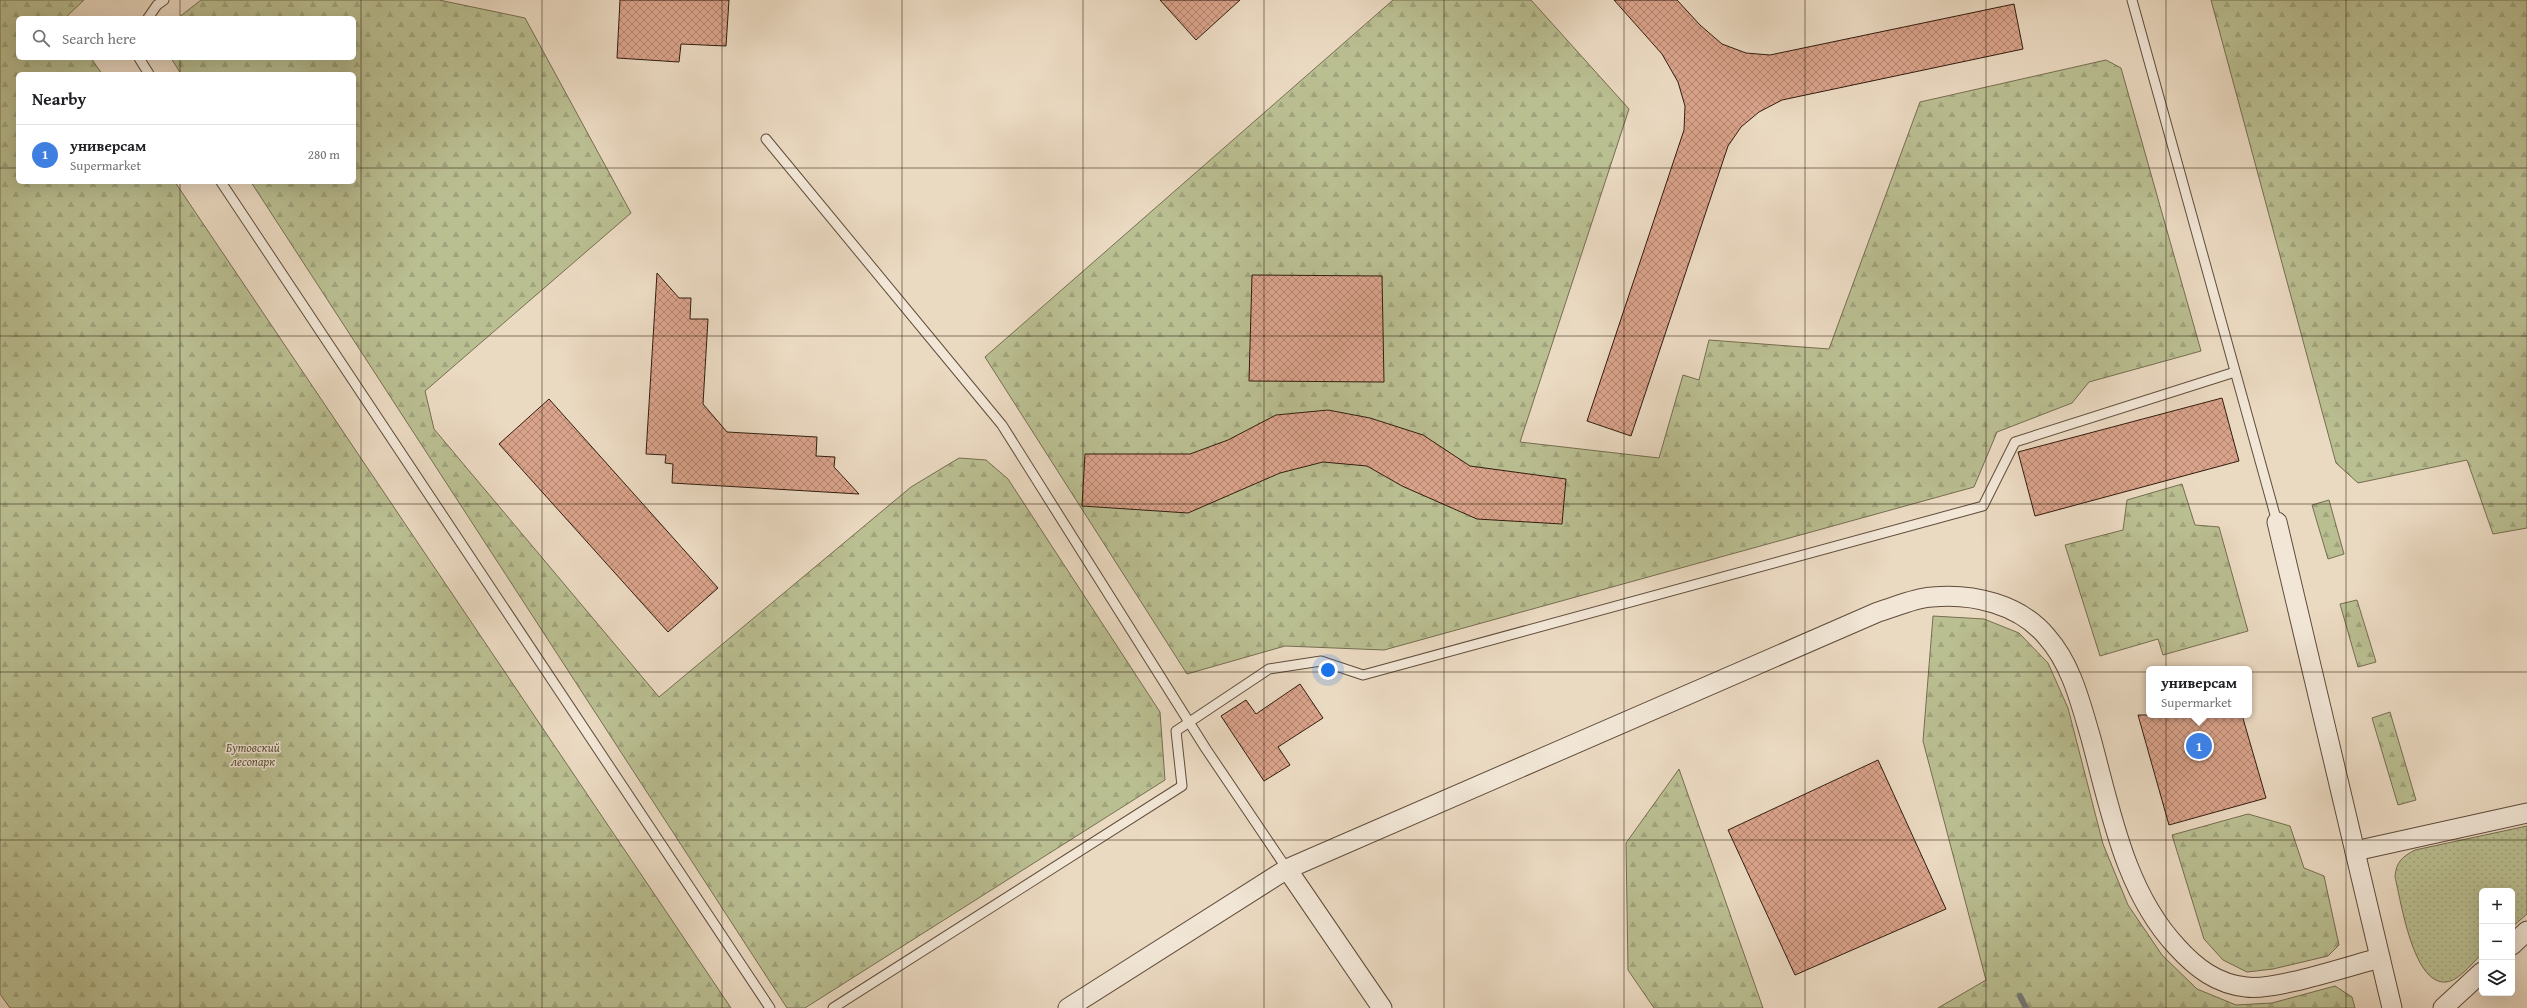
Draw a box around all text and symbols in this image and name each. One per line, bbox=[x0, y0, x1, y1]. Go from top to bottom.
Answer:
search box bbox=[16, 16, 356, 60]
icon: search bbox=[30, 27, 52, 49]
text: Search here bbox=[62, 28, 136, 49]
text: Nearby bbox=[32, 86, 86, 111]
text: универсам bbox=[70, 135, 146, 156]
text: 1 bbox=[42, 145, 48, 164]
text: 280 m bbox=[308, 145, 340, 164]
text: Supermarket bbox=[70, 156, 141, 175]
your location bbox=[1318, 660, 1338, 680]
popup bbox=[2146, 666, 2252, 718]
text: универсам bbox=[2161, 672, 2237, 693]
text: Supermarket bbox=[2161, 693, 2232, 712]
pin: 1 bbox=[2186, 731, 2212, 761]
park label: Бутовский лесопарк bbox=[226, 739, 280, 770]
map controls bbox=[2479, 888, 2515, 996]
button: + bbox=[2479, 888, 2515, 924]
button: − bbox=[2479, 924, 2515, 960]
button: layers bbox=[2479, 960, 2515, 996]

